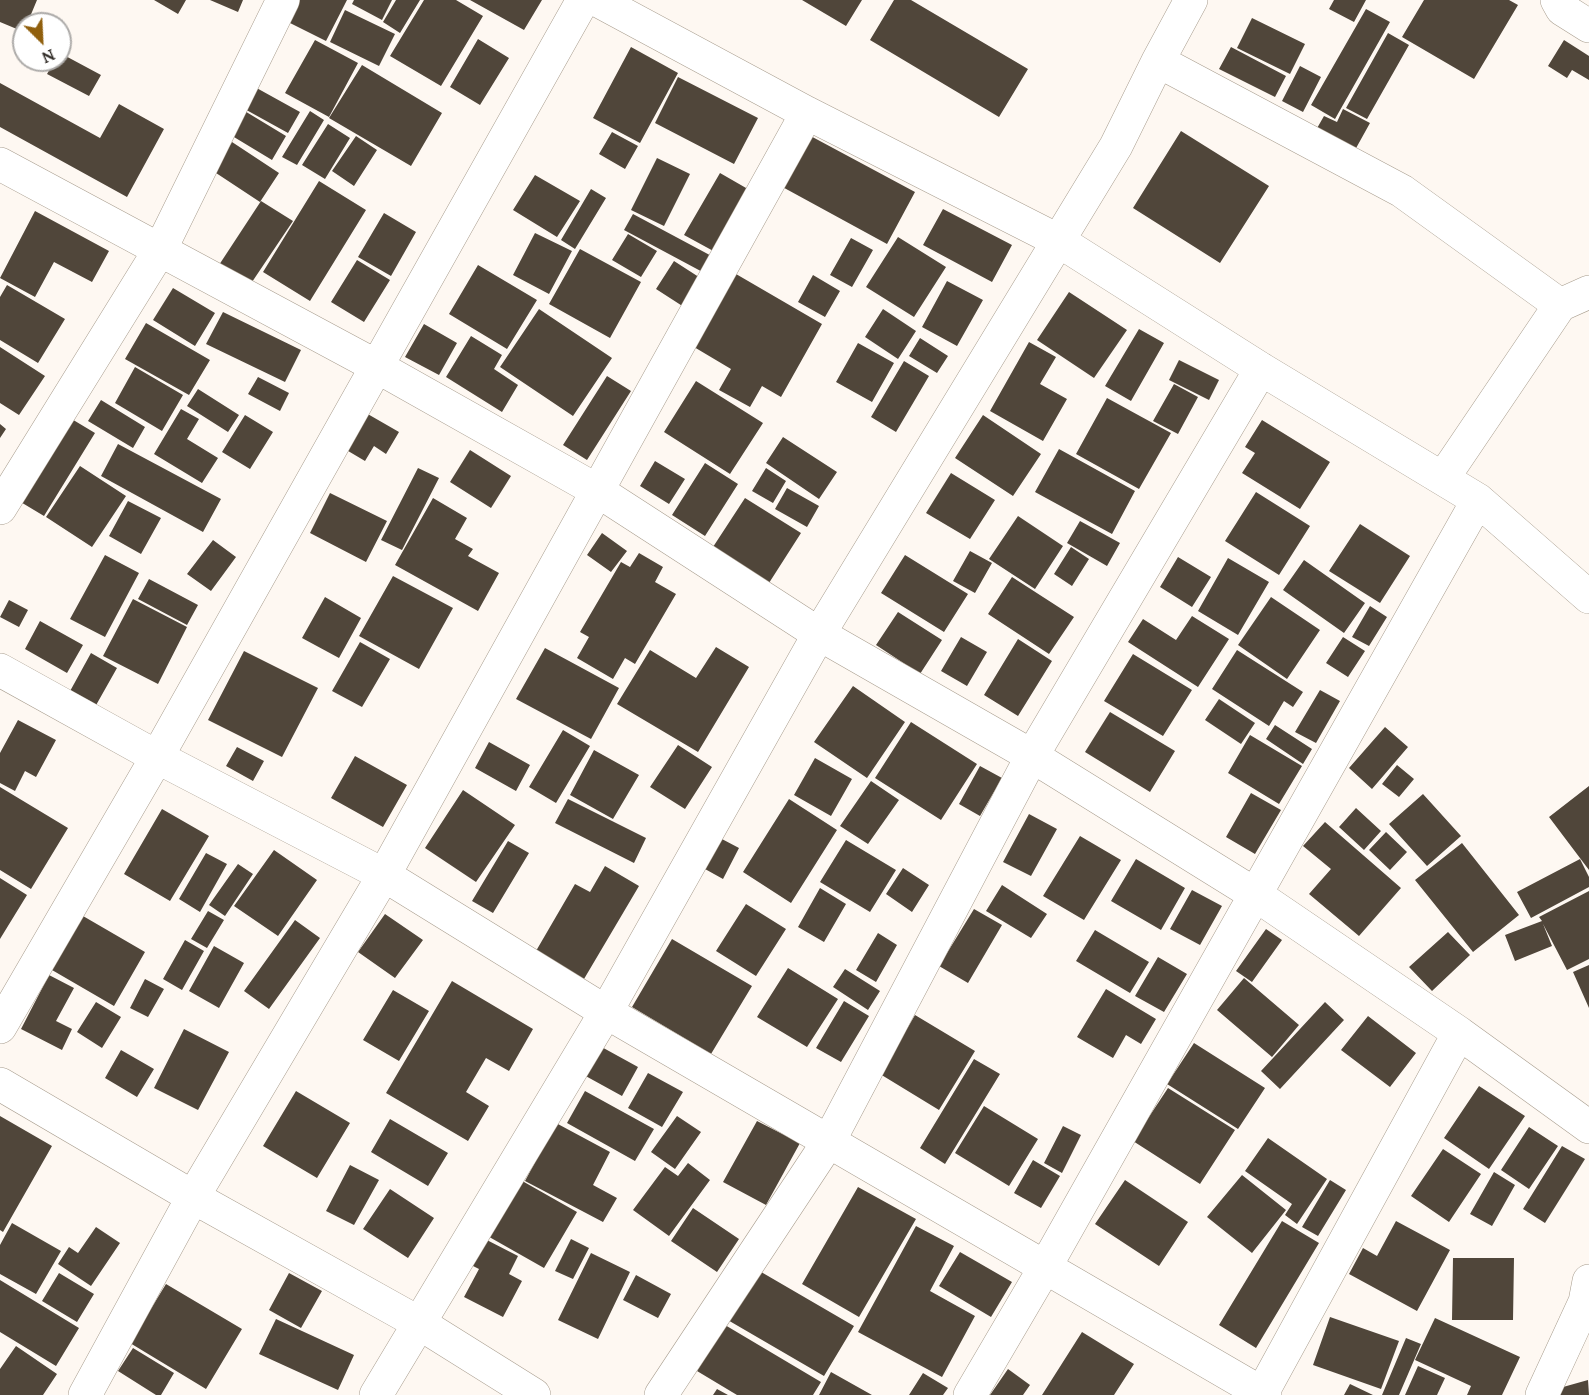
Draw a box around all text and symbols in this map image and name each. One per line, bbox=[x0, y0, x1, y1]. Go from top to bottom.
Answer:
north arrow bbox=[12, 12, 72, 72]
text: N bbox=[39, 45, 58, 68]

